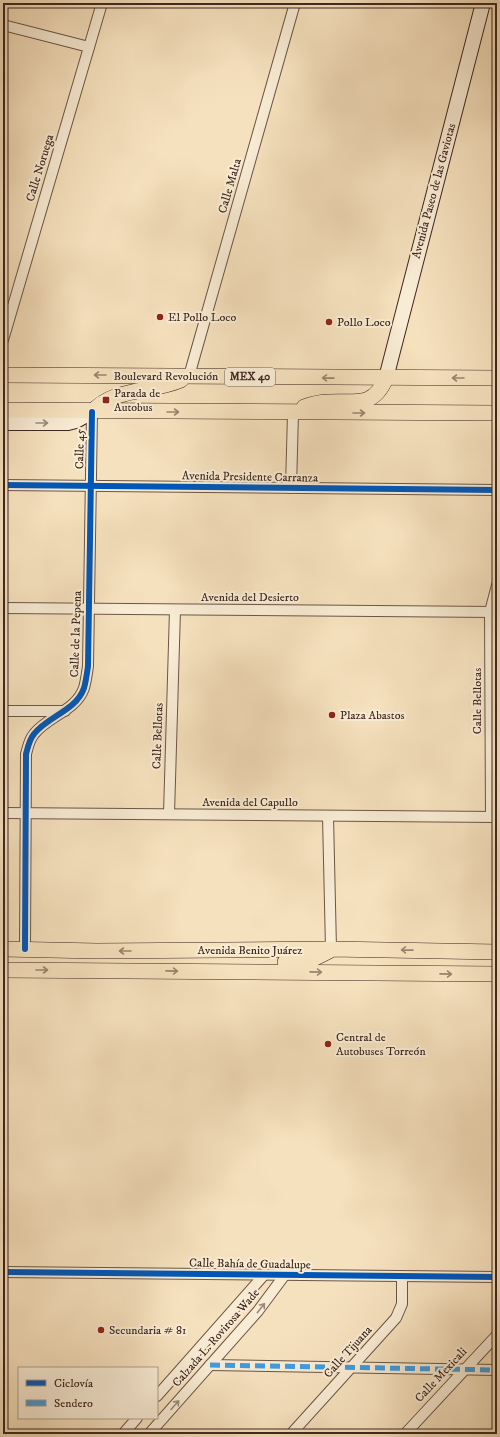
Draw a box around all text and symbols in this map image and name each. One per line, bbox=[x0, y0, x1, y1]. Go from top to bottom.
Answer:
street label: Avenida Paseo de las Gaviotas bbox=[409, 122, 459, 260]
street label: Calle Noruega bbox=[23, 132, 58, 203]
street label: Calle Malta bbox=[215, 156, 245, 215]
place label: El Pollo Loco bbox=[168, 310, 236, 325]
marker: El Pollo Loco bbox=[155, 312, 165, 322]
place label: Pollo Loco bbox=[337, 315, 391, 330]
marker: Pollo Loco bbox=[324, 317, 334, 327]
road number: MEX 40 bbox=[225, 368, 275, 386]
street label: Boulevard Revolución bbox=[114, 369, 219, 384]
one-way arrow bbox=[94, 371, 107, 379]
one-way arrow bbox=[322, 374, 335, 381]
one-way arrow bbox=[452, 374, 465, 382]
place label: Parada de Autobus bbox=[114, 386, 160, 415]
marker: Parada de Autobus bbox=[101, 395, 111, 405]
one-way arrow bbox=[166, 408, 179, 416]
one-way arrow bbox=[352, 409, 365, 417]
one-way arrow bbox=[35, 419, 48, 427]
street label: Calle 45 bbox=[72, 429, 88, 469]
street label: Avenida Presidente Carranza bbox=[182, 468, 319, 486]
street label: Calle de la Pepena bbox=[67, 590, 85, 678]
street label: Avenida del Desierto bbox=[201, 590, 299, 605]
street label: Calle Bellotas bbox=[470, 668, 485, 734]
street label: Calle Bellotas bbox=[149, 703, 167, 769]
place label: Plaza Abastos bbox=[340, 708, 405, 723]
marker: Plaza Abastos bbox=[327, 710, 337, 720]
street label: Avenida del Capullo bbox=[202, 795, 298, 810]
street label: Avenida Benito Juárez bbox=[198, 943, 302, 958]
one-way arrow bbox=[401, 946, 414, 954]
one-way arrow bbox=[119, 947, 132, 955]
one-way arrow bbox=[35, 966, 48, 974]
one-way arrow bbox=[165, 967, 178, 975]
one-way arrow bbox=[309, 968, 322, 976]
one-way arrow bbox=[439, 970, 452, 978]
place label: Central de Autobuses Torreón bbox=[336, 1030, 426, 1059]
marker: Central de Autobuses Torreón bbox=[323, 1039, 333, 1049]
street label: Calle Bahía de Guadalupe bbox=[189, 1255, 311, 1273]
street label: Calzada L. Rovirosa Wade bbox=[169, 1286, 263, 1390]
one-way arrow bbox=[256, 1302, 265, 1313]
street label: Calle Tijuana bbox=[321, 1322, 376, 1381]
place label: Secundaria # 81 bbox=[109, 1323, 186, 1338]
marker: Secundaria # 81 bbox=[96, 1325, 106, 1335]
street label: Calle Mexicali bbox=[412, 1344, 470, 1406]
legend bbox=[18, 1367, 158, 1419]
text: Ciclovía bbox=[54, 1376, 94, 1391]
text: Sendero bbox=[54, 1396, 93, 1411]
one-way arrow bbox=[170, 1400, 179, 1410]

